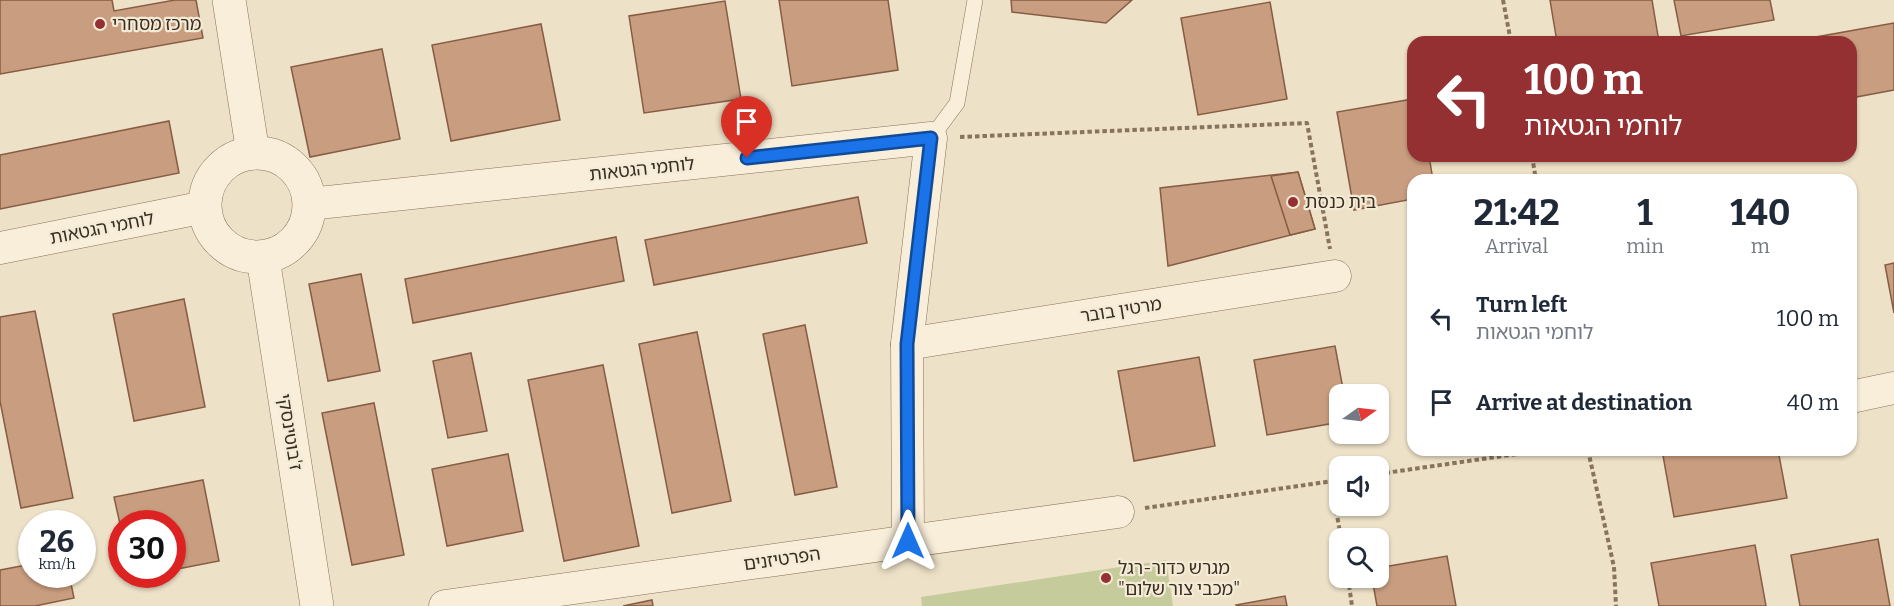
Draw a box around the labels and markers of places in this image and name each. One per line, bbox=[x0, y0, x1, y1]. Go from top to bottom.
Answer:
place label: מרכז מסחרי bbox=[112, 13, 202, 35]
marker: מרכז מסחרי bbox=[93, 17, 107, 31]
pin bbox=[721, 96, 772, 158]
place label: בית כנסת bbox=[1305, 191, 1376, 213]
marker: בית כנסת bbox=[1286, 195, 1300, 209]
place label: מגרש כדור-רגל "מכבי צור שלום" bbox=[1118, 557, 1240, 600]
marker: מגרש כדור-רגל "מכבי צור שלום" bbox=[1099, 571, 1113, 585]

